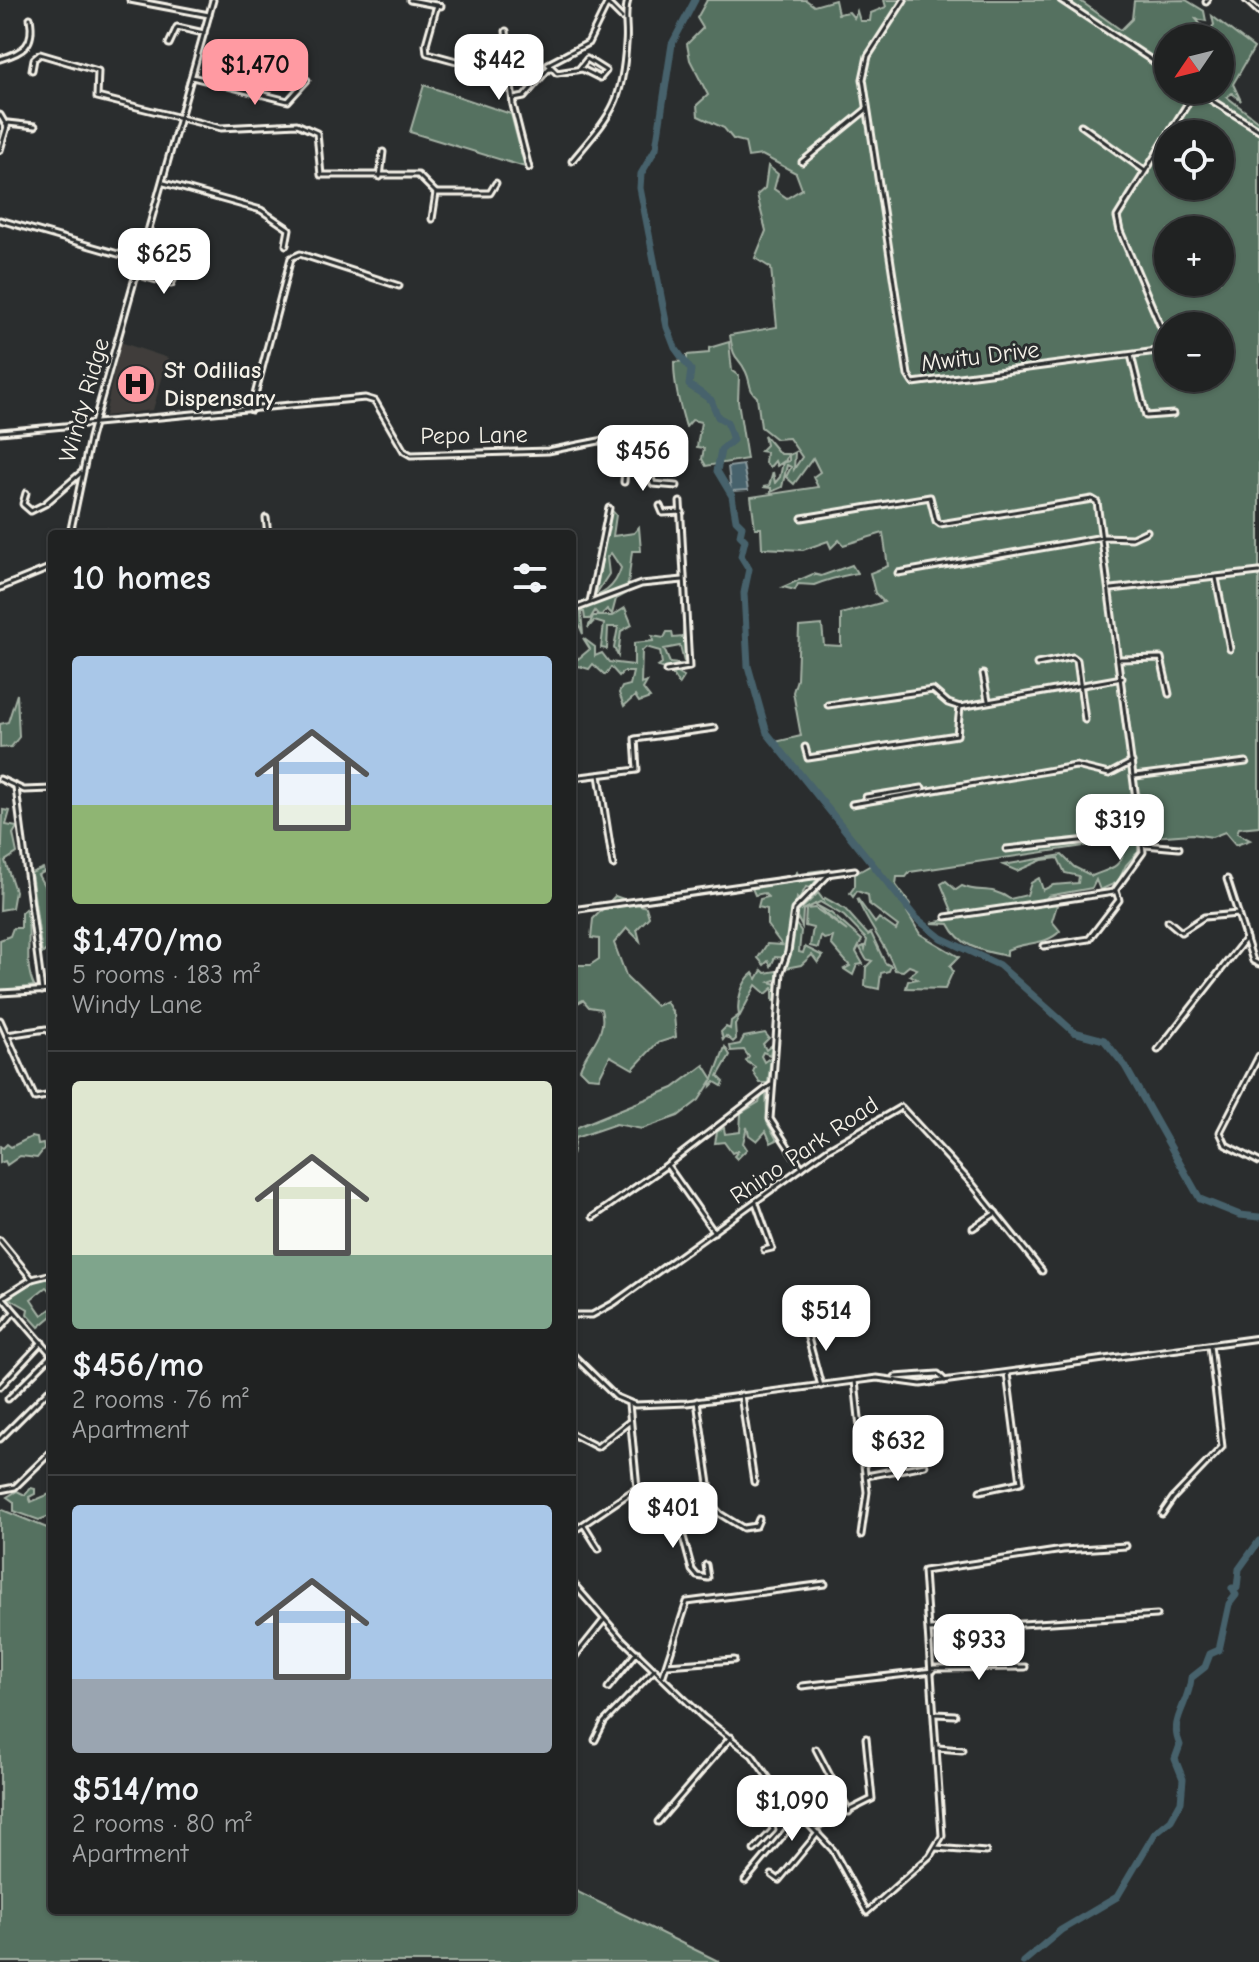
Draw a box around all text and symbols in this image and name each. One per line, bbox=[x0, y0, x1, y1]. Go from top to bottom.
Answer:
north arrow bbox=[1154, 24, 1234, 104]
map controls bbox=[1154, 24, 1234, 392]
pin: $442 bbox=[452, 34, 546, 102]
pin: $1,470 bbox=[190, 39, 320, 107]
text: $442 bbox=[473, 45, 526, 75]
text: $1,470 bbox=[220, 50, 290, 80]
button: locate bbox=[1154, 120, 1234, 200]
button: + bbox=[1154, 216, 1234, 296]
pin: $625 bbox=[117, 228, 211, 296]
text: $625 bbox=[136, 239, 192, 269]
button: − bbox=[1154, 312, 1234, 392]
street label: Windy Ridge bbox=[53, 335, 115, 465]
street label: Mwitu Drive bbox=[919, 335, 1041, 377]
place label: St Odilias Dispensary bbox=[164, 356, 275, 412]
hospital icon: St Odilias Dispensary bbox=[115, 363, 157, 405]
street label: Pepo Lane bbox=[420, 420, 528, 450]
pin: $456 bbox=[596, 425, 690, 493]
text: $456 bbox=[615, 436, 671, 466]
icon: filters bbox=[508, 556, 552, 600]
text: 10 homes bbox=[72, 558, 211, 598]
icon: home bbox=[240, 708, 384, 852]
pin: $319 bbox=[1073, 794, 1167, 862]
text: $319 bbox=[1094, 805, 1146, 835]
text: $1,470/mo bbox=[72, 920, 223, 960]
text: 5 rooms · 183 m² bbox=[72, 960, 260, 990]
text: Windy Lane bbox=[72, 990, 202, 1020]
street label: Rhino Park Road bbox=[725, 1090, 883, 1210]
icon: home bbox=[240, 1133, 384, 1277]
pin: $514 bbox=[779, 1285, 873, 1353]
text: $514 bbox=[800, 1296, 852, 1326]
text: $456/mo bbox=[72, 1345, 204, 1385]
text: 2 rooms · 76 m² bbox=[72, 1385, 249, 1415]
text: Apartment bbox=[72, 1415, 188, 1445]
pin: $632 bbox=[851, 1415, 945, 1483]
text: $632 bbox=[870, 1426, 926, 1456]
pin: $401 bbox=[626, 1482, 720, 1550]
text: $401 bbox=[647, 1493, 699, 1523]
icon: home bbox=[240, 1557, 384, 1701]
pin: $933 bbox=[932, 1614, 1026, 1682]
text: $933 bbox=[952, 1625, 1006, 1655]
text: $514/mo bbox=[72, 1769, 199, 1809]
pin: $1,090 bbox=[727, 1775, 857, 1843]
text: $1,090 bbox=[755, 1786, 829, 1816]
text: 2 rooms · 80 m² bbox=[72, 1809, 252, 1839]
text: Apartment bbox=[72, 1839, 188, 1869]

